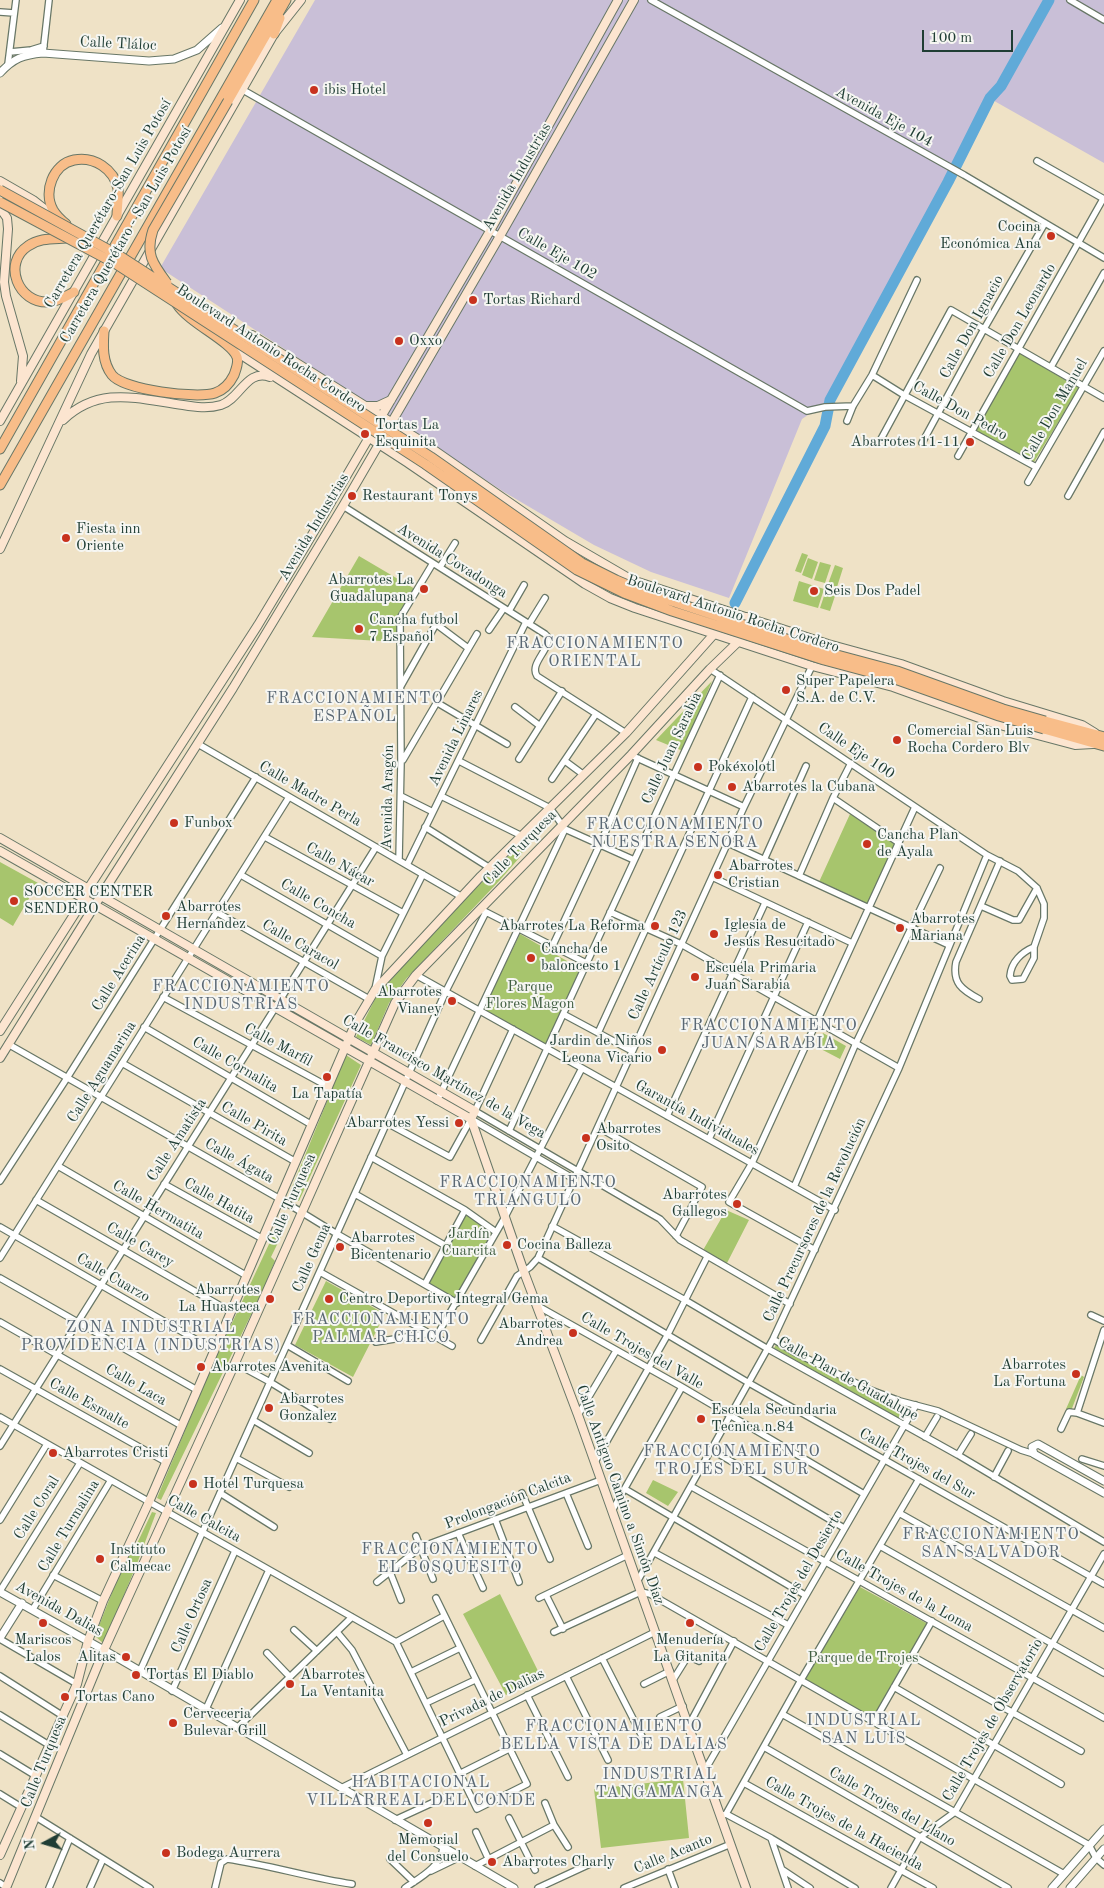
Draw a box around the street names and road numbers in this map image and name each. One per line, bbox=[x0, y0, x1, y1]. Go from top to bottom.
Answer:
street label: Calle Tláloc bbox=[79, 33, 157, 55]
street label: Avenida Eje 104 bbox=[832, 83, 936, 151]
street label: Carretera Querétaro-San Luis Potosí bbox=[41, 96, 175, 312]
street label: Avenida Industrias bbox=[479, 120, 555, 234]
street label: Carretera Querétaro - San Luis Potosí bbox=[56, 123, 196, 347]
street label: Calle Eje 102 bbox=[514, 224, 600, 284]
street label: Calle Don Leonardo bbox=[980, 260, 1060, 382]
street label: Calle Don Ignacio bbox=[936, 272, 1008, 382]
street label: Boulevard Antonio Rocha Cordero bbox=[173, 281, 369, 417]
street label: Calle Don Manuel bbox=[1018, 356, 1092, 464]
street label: Calle Don Pedro bbox=[909, 377, 1011, 445]
street label: Avenida Industrias bbox=[275, 470, 353, 584]
street label: Avenida Covadonga bbox=[393, 520, 511, 602]
street label: Boulevard Antonio Rocha Cordero bbox=[625, 571, 841, 657]
street label: Avenida Linares bbox=[425, 687, 487, 789]
street label: Calle Juan Sarabia bbox=[638, 689, 706, 807]
street label: Calle Eje 100 bbox=[814, 719, 898, 783]
street label: Avenida Aragón bbox=[378, 744, 398, 850]
street label: Calle Madre Perla bbox=[255, 757, 365, 831]
street label: Calle Turquesa bbox=[480, 807, 560, 889]
street label: Calle Nácar bbox=[303, 839, 377, 891]
street label: Calle Concha bbox=[277, 875, 359, 933]
street label: Calle Artículo 123 bbox=[625, 907, 691, 1023]
street label: Calle Caracol bbox=[258, 916, 342, 974]
street label: Calle Acerina bbox=[88, 931, 150, 1015]
street label: Calle Francisco Martínez de la Vega bbox=[339, 1011, 549, 1143]
street label: Calle Aguamarina bbox=[63, 1018, 141, 1126]
street label: Calle Marfil bbox=[241, 1019, 315, 1071]
street label: Calle Cornalita bbox=[189, 1033, 281, 1097]
street label: Garantía Individuales bbox=[632, 1076, 762, 1160]
street label: Calle Amatista bbox=[143, 1095, 211, 1185]
street label: Calle Pirita bbox=[218, 1098, 290, 1150]
street label: Calle Precursores de la Revolución bbox=[760, 1115, 870, 1325]
street label: Calle Ágata bbox=[201, 1135, 277, 1187]
street label: Calle Turquesa bbox=[264, 1151, 320, 1247]
street label: Calle Hatita bbox=[181, 1174, 257, 1228]
street label: Calle Hermatita bbox=[109, 1177, 207, 1243]
street label: Calle Carey bbox=[103, 1218, 177, 1272]
street label: Calle Gema bbox=[289, 1221, 335, 1295]
street label: Calle Cuarzo bbox=[73, 1250, 153, 1306]
street label: Calle Trojes del Valle bbox=[577, 1308, 707, 1394]
street label: Calle Plan de Guadalupe bbox=[775, 1333, 921, 1425]
street label: Calle Laca bbox=[102, 1360, 170, 1410]
street label: Calle Esmalte bbox=[46, 1375, 132, 1433]
street label: Calle Antiguo Camino a Simón Díaz bbox=[572, 1383, 668, 1607]
street label: Calle Trojes del Sur bbox=[856, 1425, 978, 1503]
street label: Prolongación Calcita bbox=[442, 1469, 574, 1533]
street label: Calle Coral bbox=[10, 1473, 64, 1543]
street label: Calle Turmalina bbox=[34, 1477, 104, 1575]
street label: Calle Calcita bbox=[164, 1491, 244, 1547]
street label: Calle Trojes del Desierto bbox=[751, 1507, 847, 1655]
street label: Calle Trojes de la Loma bbox=[832, 1546, 976, 1636]
street label: Calle Ortosa bbox=[168, 1576, 216, 1656]
street label: Avenida Dalias bbox=[12, 1578, 106, 1640]
street label: Calle Trojes de Observatorio bbox=[939, 1635, 1047, 1805]
street label: Privada de Dalias bbox=[436, 1665, 548, 1731]
street label: Calle Turquesa bbox=[17, 1713, 71, 1811]
street label: Calle Trojes del Llano bbox=[825, 1763, 959, 1851]
street label: Calle Trojes de la Hacienda bbox=[762, 1773, 926, 1875]
street label: Calle Acanto bbox=[631, 1830, 715, 1878]

